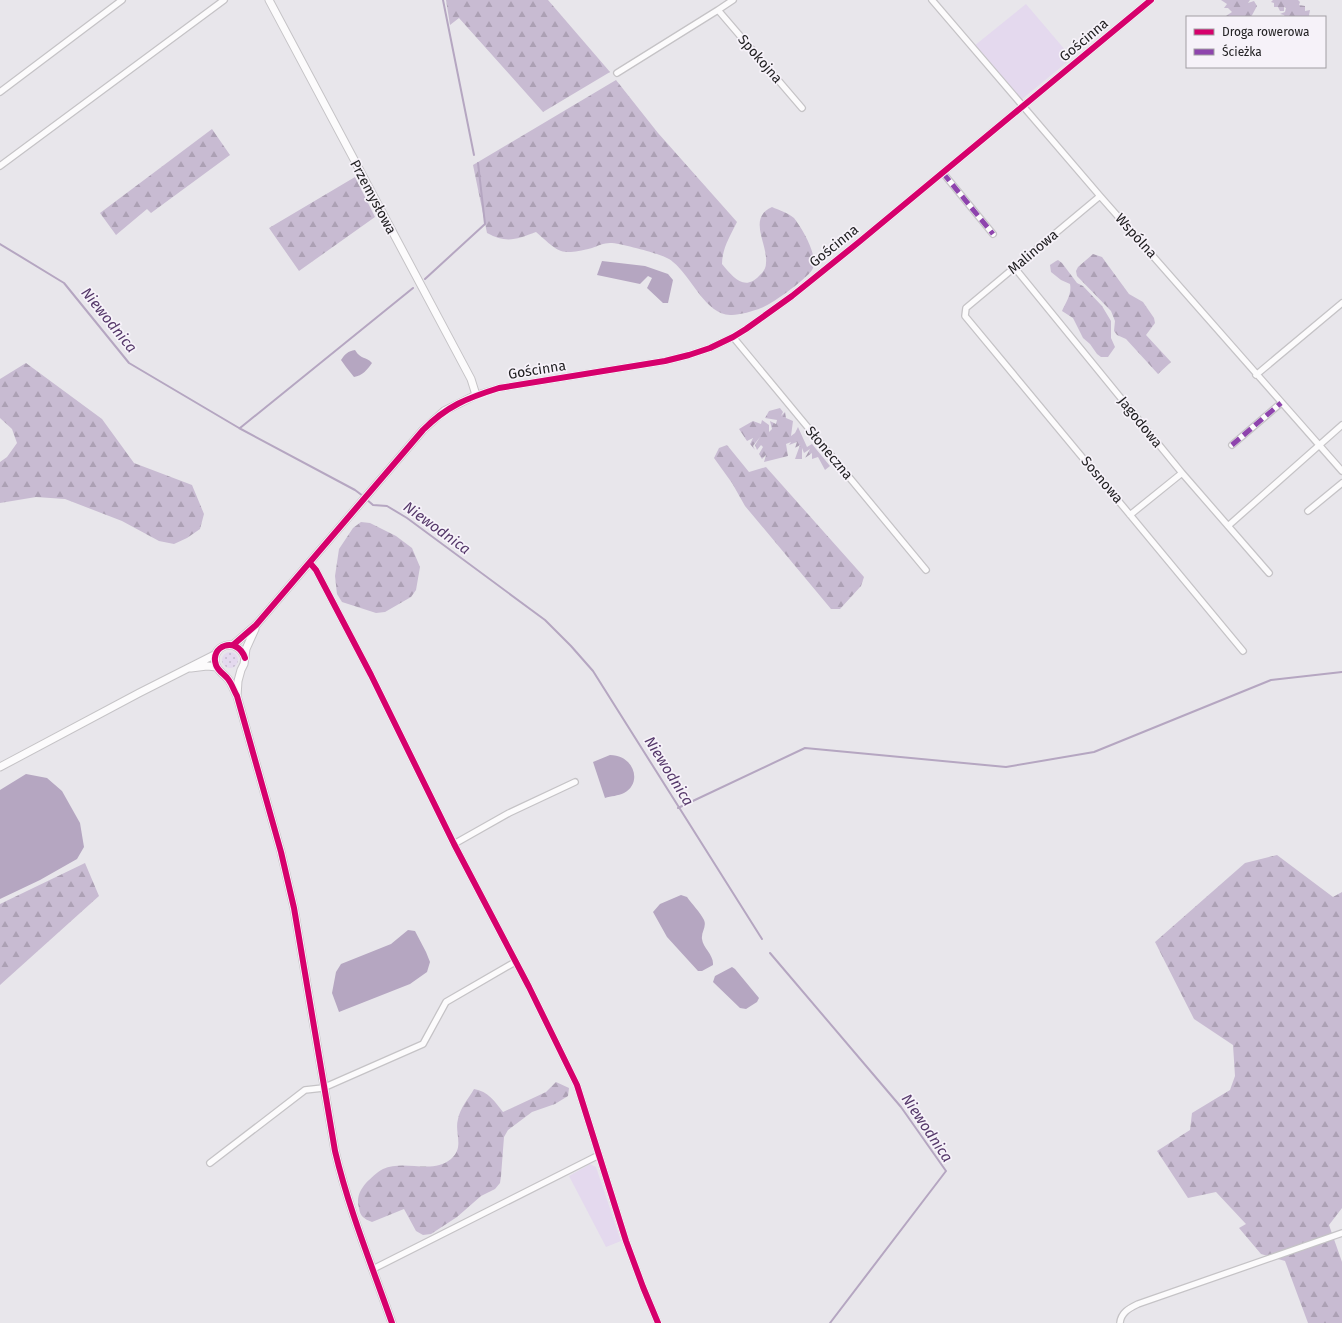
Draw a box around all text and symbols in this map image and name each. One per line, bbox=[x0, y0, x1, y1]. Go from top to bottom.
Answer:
street label: Gościnna bbox=[1056, 15, 1112, 65]
legend bbox=[1186, 16, 1326, 68]
text: Droga rowerowa bbox=[1222, 25, 1309, 39]
street label: Spokojna bbox=[734, 31, 786, 87]
text: Ścieżka bbox=[1222, 44, 1262, 59]
street label: Przemysłowa bbox=[346, 157, 400, 237]
street label: Wspólna bbox=[1111, 210, 1161, 262]
street label: Gościnna bbox=[806, 221, 862, 271]
street label: Malinowa bbox=[1004, 226, 1062, 278]
water label: Niewodnica bbox=[77, 284, 141, 356]
street label: Gościnna bbox=[507, 357, 567, 383]
street label: Jagodowa bbox=[1114, 393, 1166, 451]
street label: Słoneczna bbox=[802, 423, 856, 483]
street label: Sosnowa bbox=[1077, 453, 1127, 507]
water label: Niewodnica bbox=[400, 498, 474, 558]
water label: Niewodnica bbox=[641, 733, 697, 809]
water label: Niewodnica bbox=[898, 1090, 956, 1166]

